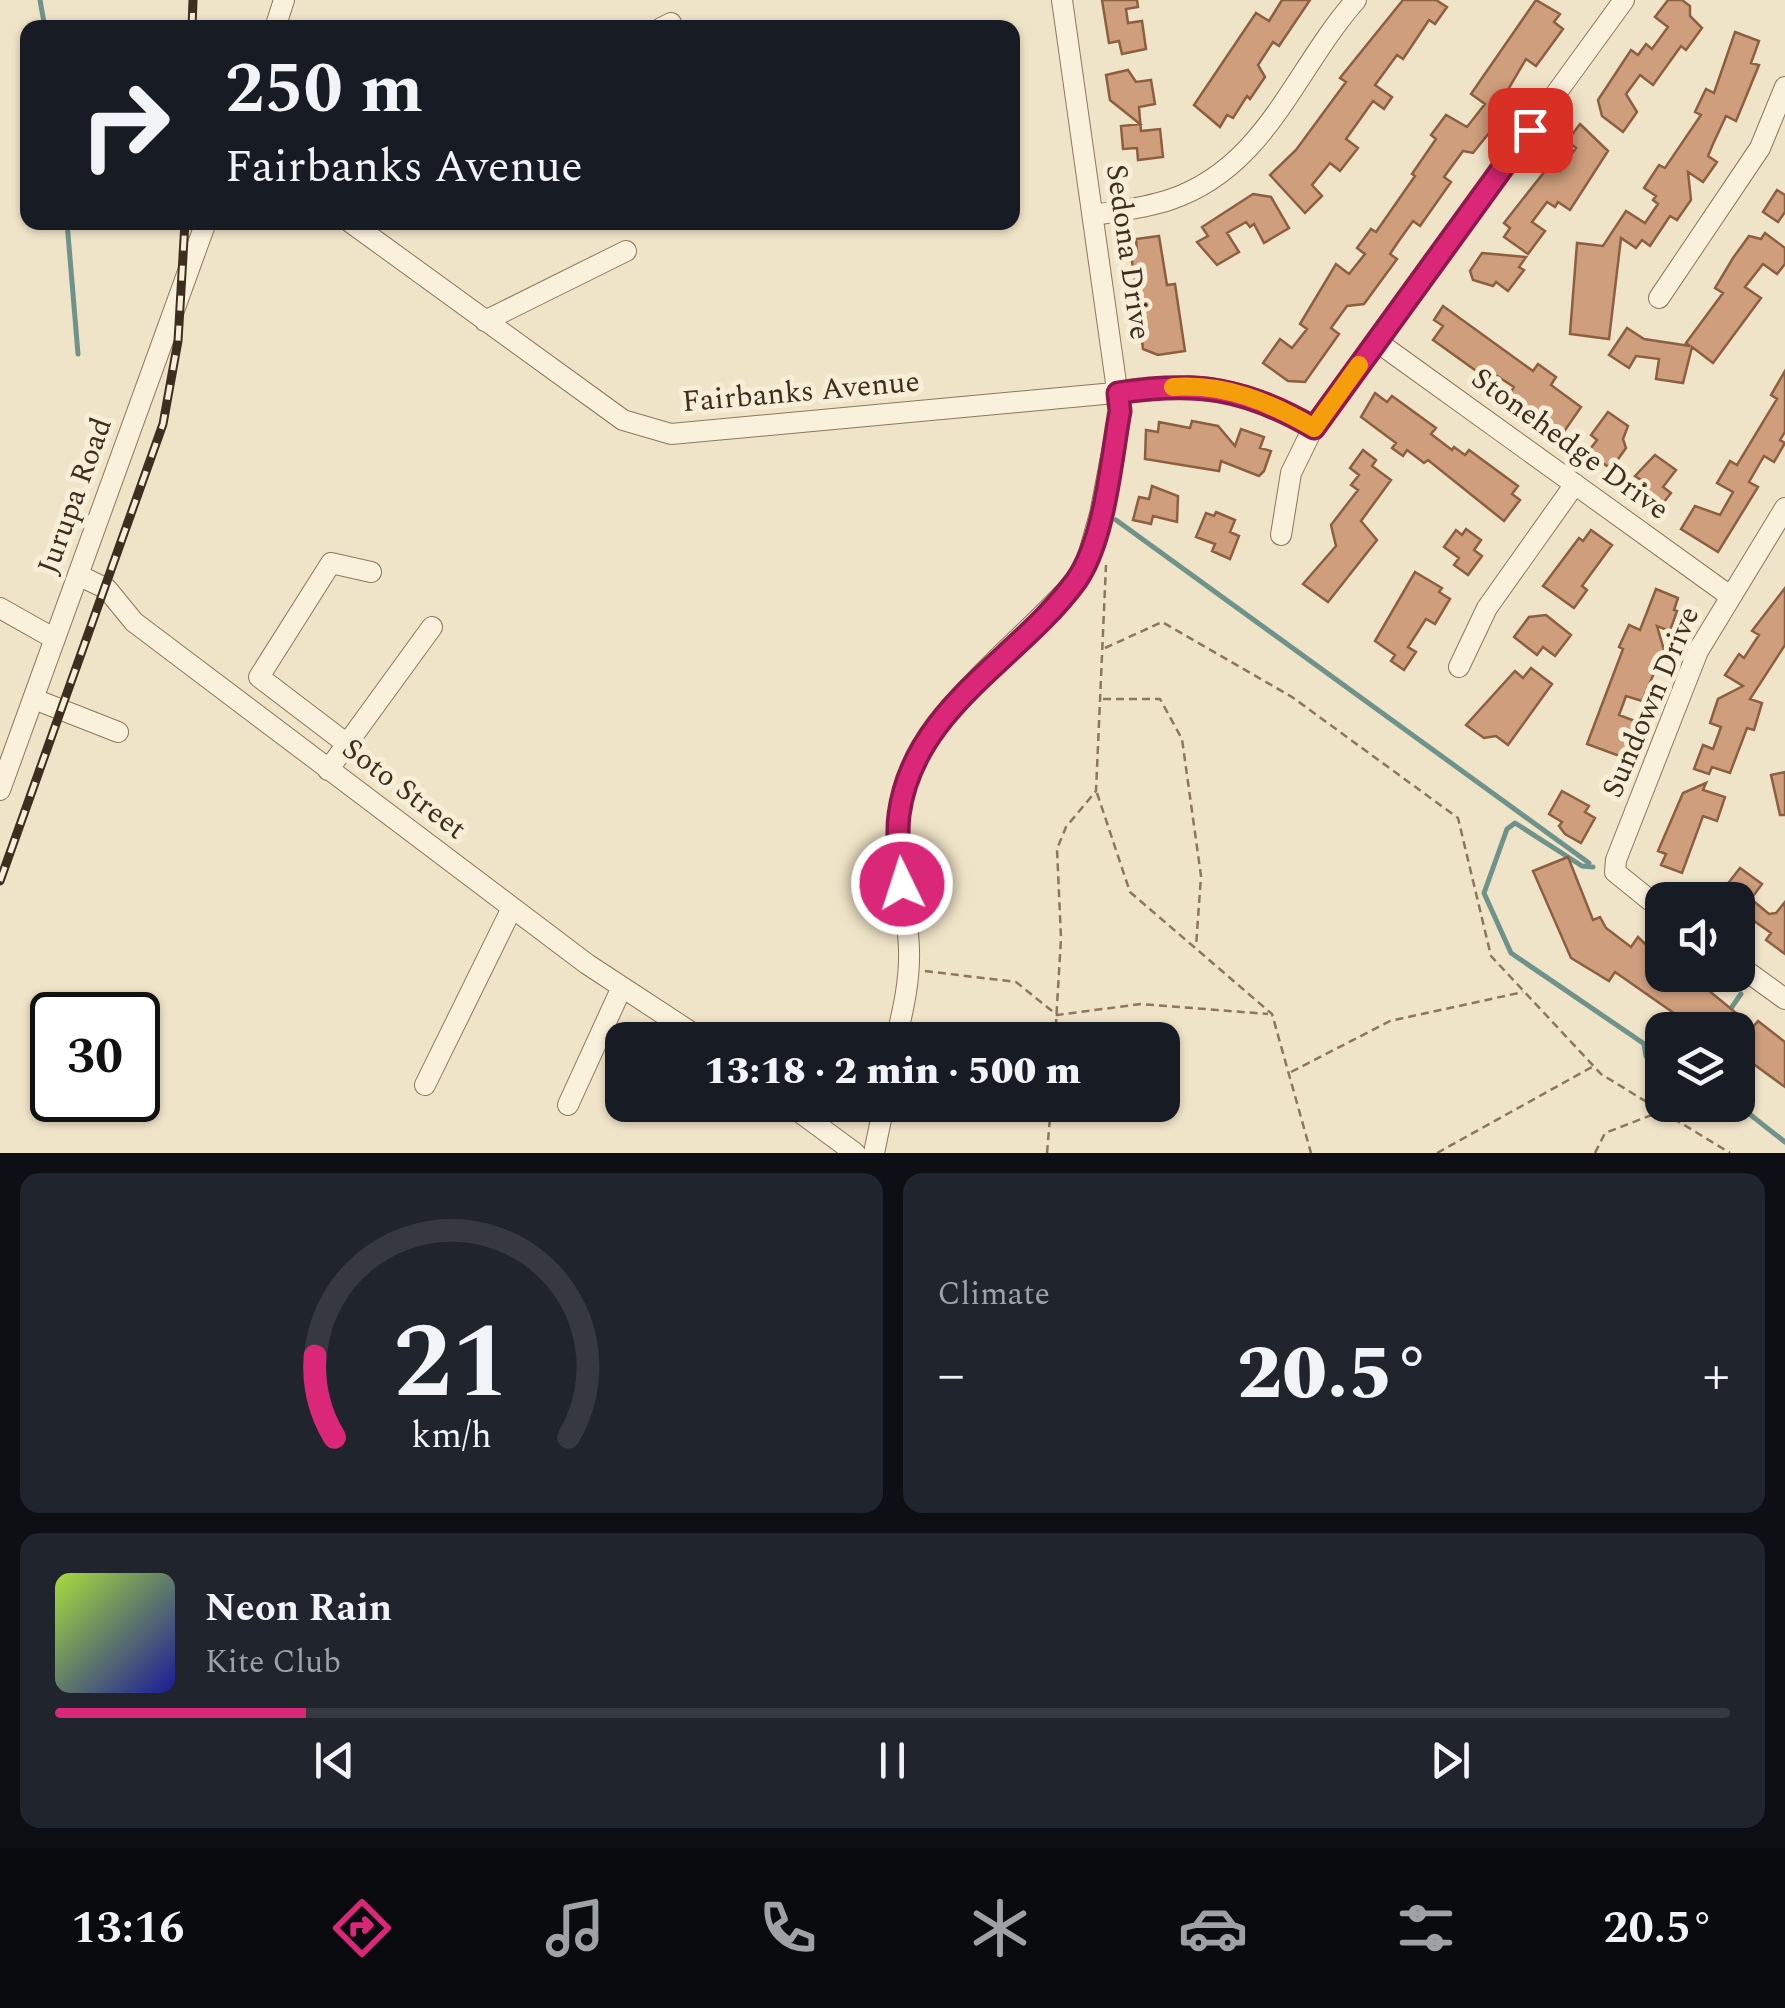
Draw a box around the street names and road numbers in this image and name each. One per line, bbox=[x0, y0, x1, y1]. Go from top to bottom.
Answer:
street label: Sedona Drive bbox=[1093, 161, 1163, 343]
street label: Stonehedge Drive bbox=[1461, 356, 1679, 532]
street label: Fairbanks Avenue bbox=[680, 359, 922, 425]
street label: Jurupa Road bbox=[25, 411, 125, 581]
street label: Sundown Drive bbox=[1590, 599, 1712, 805]
street label: Soto Street bbox=[332, 727, 476, 851]

